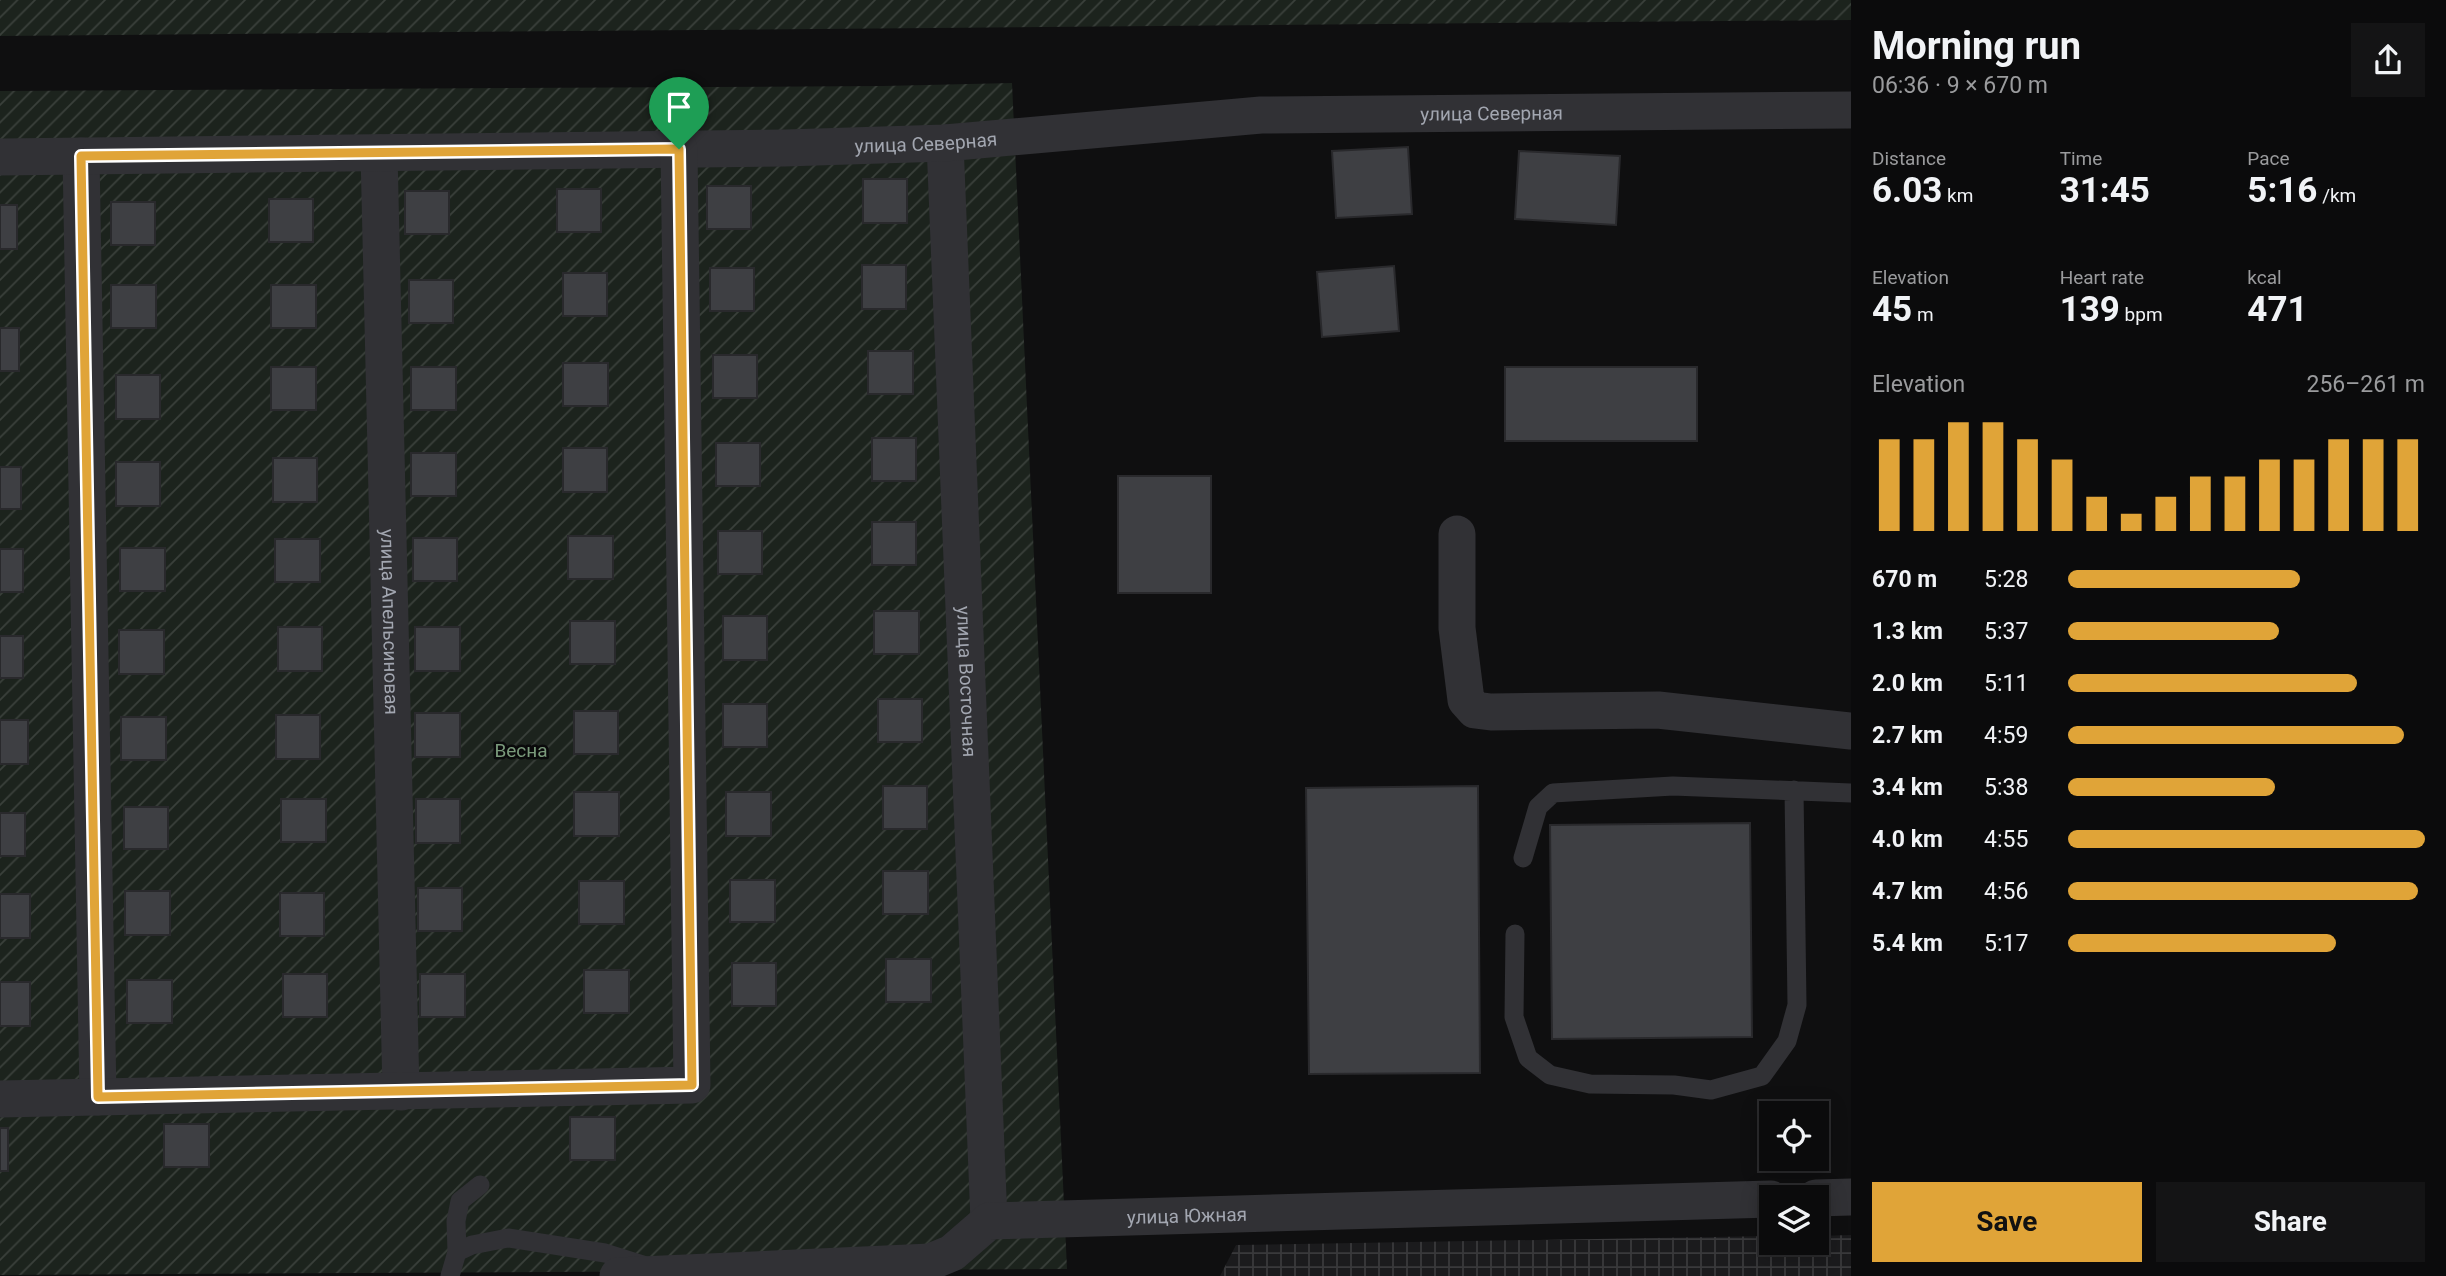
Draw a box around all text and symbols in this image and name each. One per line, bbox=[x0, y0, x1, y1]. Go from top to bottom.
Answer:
button: share bbox=[2351, 23, 2425, 97]
text: Morning run bbox=[1872, 24, 2081, 68]
text: 06:36 · 9 × 670 m bbox=[1872, 72, 2048, 99]
pin bbox=[649, 77, 709, 149]
icon: arrive bbox=[660, 88, 698, 126]
street label: улица Северная bbox=[1420, 101, 1563, 125]
street label: улица Северная bbox=[854, 127, 998, 157]
text: Distance bbox=[1872, 147, 1946, 170]
text: Time bbox=[2060, 147, 2102, 170]
text: Pace bbox=[2247, 147, 2290, 170]
text: 6.03 bbox=[1872, 170, 1942, 211]
text: 31:45 bbox=[2060, 170, 2150, 211]
text: 5:16 bbox=[2247, 170, 2317, 211]
text: km bbox=[1942, 184, 1973, 207]
text: /km bbox=[2317, 184, 2356, 207]
text: Elevation bbox=[1872, 266, 1949, 289]
text: Heart rate bbox=[2060, 266, 2144, 289]
text: kcal bbox=[2247, 266, 2282, 289]
text: 45 bbox=[1872, 289, 1912, 330]
text: 139 bbox=[2060, 289, 2120, 330]
text: 471 bbox=[2247, 289, 2308, 330]
text: m bbox=[1912, 303, 1934, 326]
text: bpm bbox=[2120, 303, 2163, 326]
text: Elevation bbox=[1872, 371, 1965, 398]
text: 256–261 m bbox=[2306, 371, 2425, 398]
street label: улица Апельсиновая bbox=[376, 529, 404, 715]
text: 670 m bbox=[1872, 566, 1937, 593]
text: 5:28 bbox=[1984, 566, 2028, 593]
street label: улица Восточная bbox=[952, 606, 982, 758]
text: 1.3 km bbox=[1872, 618, 1943, 645]
text: 5:37 bbox=[1984, 618, 2028, 645]
text: 2.0 km bbox=[1872, 670, 1943, 697]
text: 5:11 bbox=[1984, 670, 2028, 697]
text: 2.7 km bbox=[1872, 722, 1943, 749]
text: 4:59 bbox=[1984, 722, 2028, 749]
park label: Весна bbox=[494, 739, 548, 762]
text: 3.4 km bbox=[1872, 774, 1943, 801]
text: 5:38 bbox=[1984, 774, 2028, 801]
text: 4.0 km bbox=[1872, 826, 1943, 853]
text: 4:55 bbox=[1984, 826, 2028, 853]
text: 4.7 km bbox=[1872, 878, 1943, 905]
text: 4:56 bbox=[1984, 878, 2028, 905]
text: 5.4 km bbox=[1872, 930, 1943, 957]
text: 5:17 bbox=[1984, 930, 2028, 957]
map controls bbox=[1759, 1101, 1829, 1255]
button: locate bbox=[1759, 1101, 1829, 1171]
button: Save bbox=[1872, 1182, 2142, 1262]
button: Share bbox=[2156, 1182, 2425, 1262]
button: layers bbox=[1759, 1185, 1829, 1255]
street label: улица Южная bbox=[1127, 1202, 1247, 1229]

